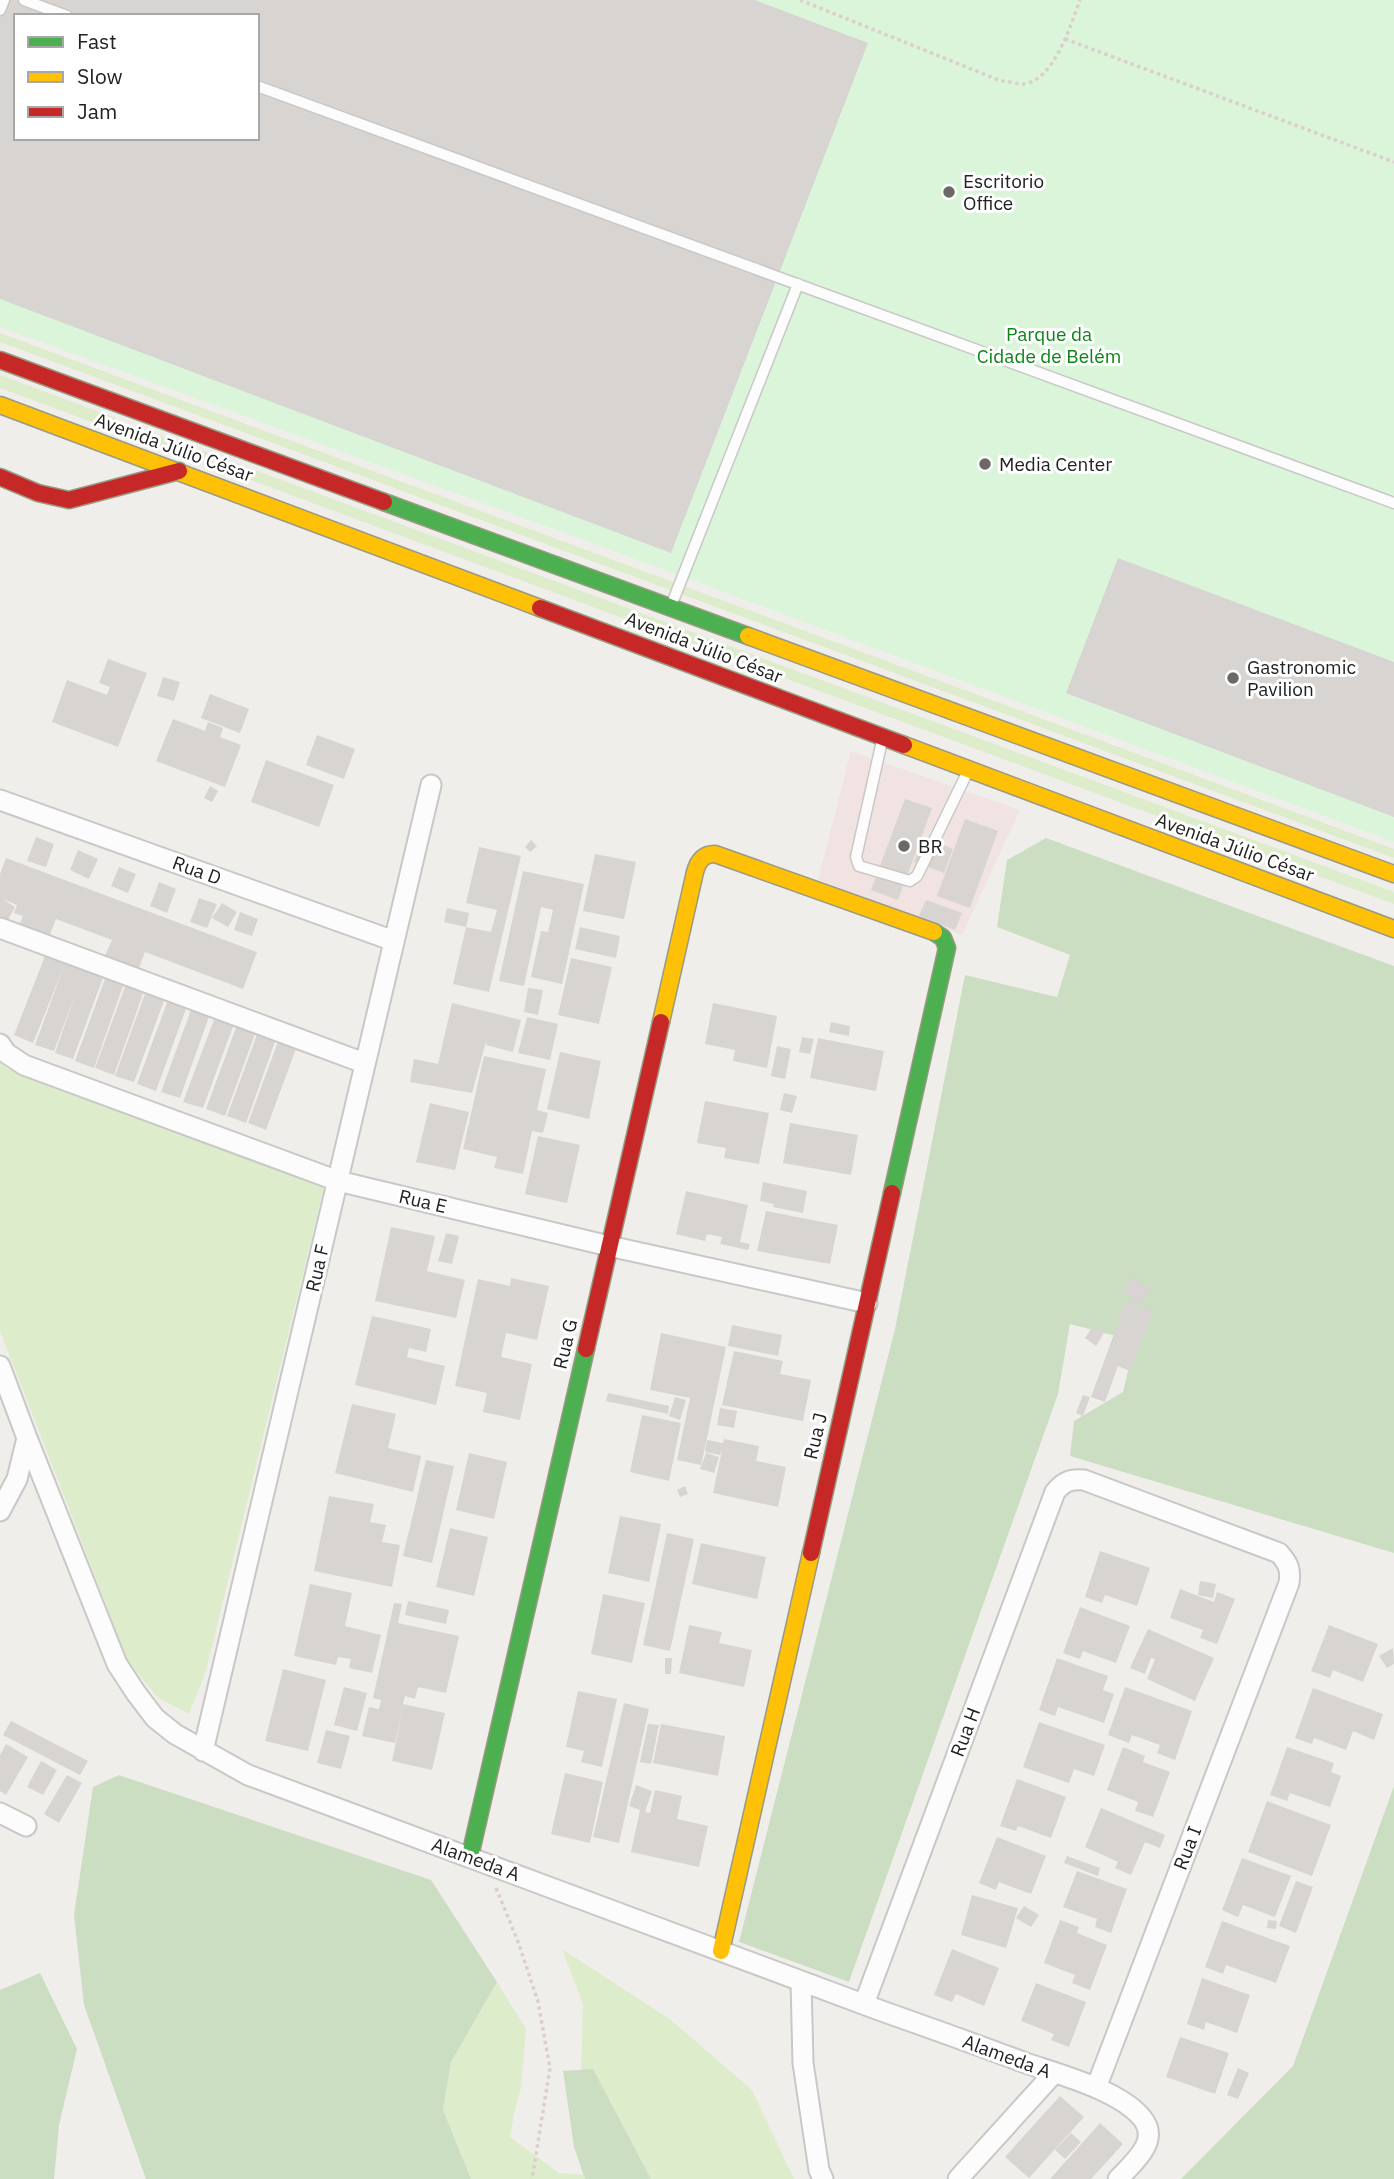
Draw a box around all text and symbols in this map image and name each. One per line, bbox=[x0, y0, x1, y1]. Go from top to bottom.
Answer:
legend bbox=[14, 14, 259, 140]
text: Fast bbox=[77, 27, 117, 55]
text: Slow bbox=[77, 62, 123, 90]
text: Jam bbox=[77, 97, 117, 125]
place label: Escritorio Office bbox=[963, 169, 1044, 215]
marker: Escritorio Office bbox=[941, 184, 957, 200]
park label: Parque da Cidade de Belém bbox=[977, 322, 1121, 368]
street label: Avenida Júlio César bbox=[92, 407, 256, 487]
place label: Media Center bbox=[999, 452, 1112, 476]
marker: Media Center bbox=[977, 456, 993, 472]
street label: Avenida Júlio César bbox=[622, 606, 786, 688]
place label: Gastronomic Pavilion bbox=[1247, 655, 1356, 701]
marker: Gastronomic Pavilion bbox=[1225, 670, 1241, 686]
street label: Avenida Júlio César bbox=[1153, 807, 1317, 887]
place label: BR bbox=[918, 834, 943, 858]
marker: BR bbox=[896, 838, 912, 854]
street label: Rua D bbox=[169, 850, 225, 890]
street label: Rua E bbox=[397, 1184, 449, 1218]
street label: Rua F bbox=[300, 1242, 334, 1294]
street label: Rua G bbox=[548, 1317, 582, 1371]
street label: Rua J bbox=[798, 1410, 832, 1462]
street label: Rua H bbox=[945, 1704, 985, 1760]
street label: Rua I bbox=[1168, 1823, 1206, 1873]
street label: Alameda A bbox=[429, 1832, 523, 1886]
street label: Alameda A bbox=[960, 2029, 1054, 2083]

